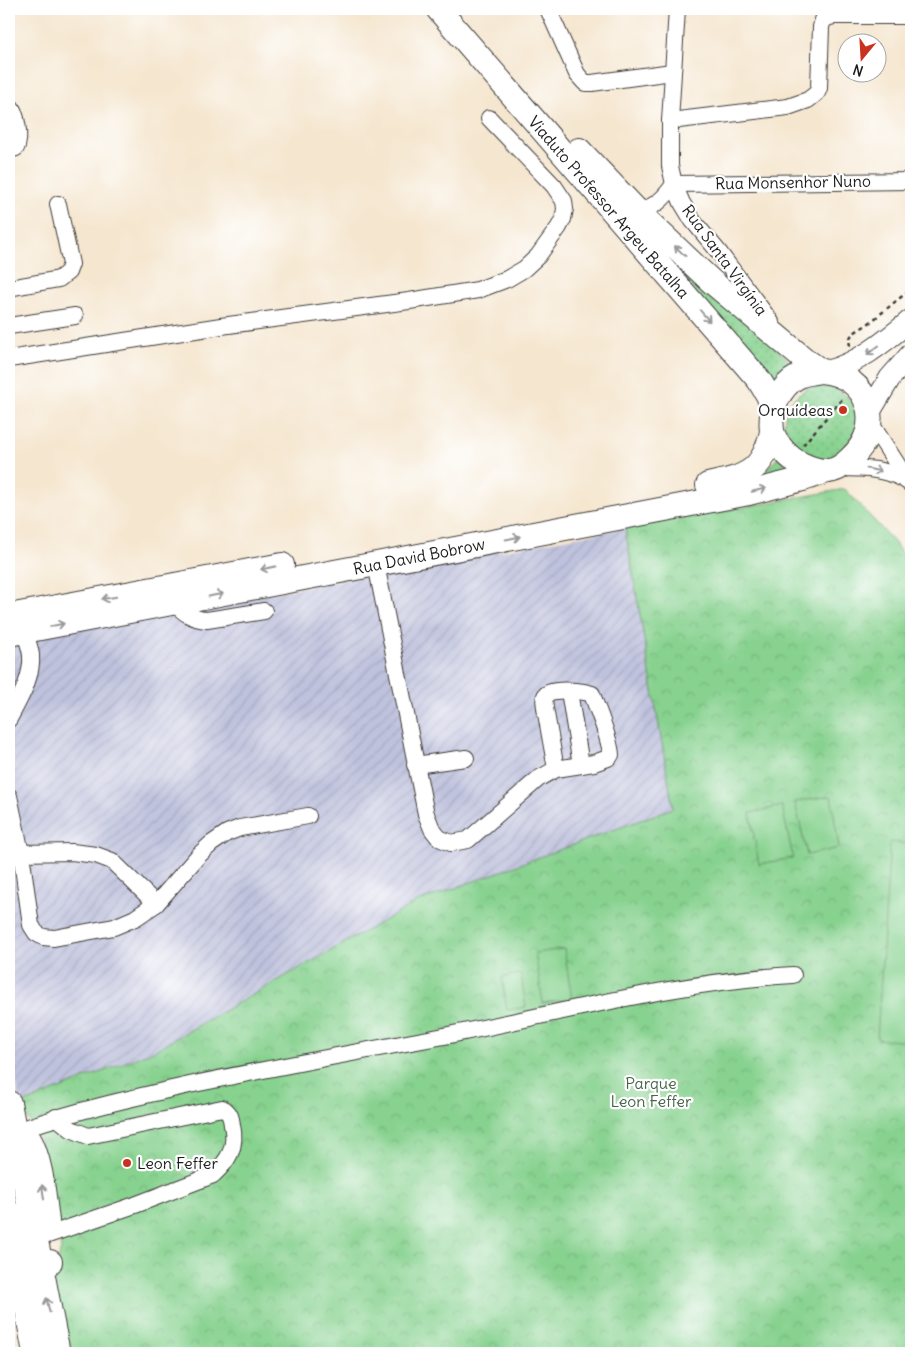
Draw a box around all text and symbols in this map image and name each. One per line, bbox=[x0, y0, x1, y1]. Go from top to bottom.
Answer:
north arrow bbox=[838, 32, 888, 82]
text: N bbox=[851, 60, 865, 80]
street label: Viaduto Professor Argeu Batalha bbox=[524, 112, 694, 302]
street label: Rua Monsenhor Nuno bbox=[715, 171, 871, 193]
street label: Rua Santa Virgínia bbox=[678, 201, 772, 319]
one-way arrow bbox=[673, 245, 686, 257]
one-way arrow bbox=[699, 310, 711, 323]
one-way arrow bbox=[866, 345, 880, 355]
place label: Orquídeas bbox=[758, 400, 833, 420]
marker: Orquídeas bbox=[837, 404, 849, 416]
one-way arrow bbox=[866, 465, 882, 475]
one-way arrow bbox=[750, 485, 766, 494]
one-way arrow bbox=[505, 532, 521, 542]
street label: Rua David Bobrow bbox=[352, 533, 487, 579]
one-way arrow bbox=[261, 564, 277, 573]
one-way arrow bbox=[208, 590, 224, 599]
one-way arrow bbox=[101, 594, 117, 603]
one-way arrow bbox=[48, 620, 64, 630]
park label: Parque Leon Feffer bbox=[611, 1073, 692, 1111]
place label: Leon Feffer bbox=[137, 1153, 218, 1173]
marker: Leon Feffer bbox=[121, 1157, 133, 1169]
one-way arrow bbox=[38, 1184, 48, 1200]
one-way arrow bbox=[43, 1298, 52, 1314]

